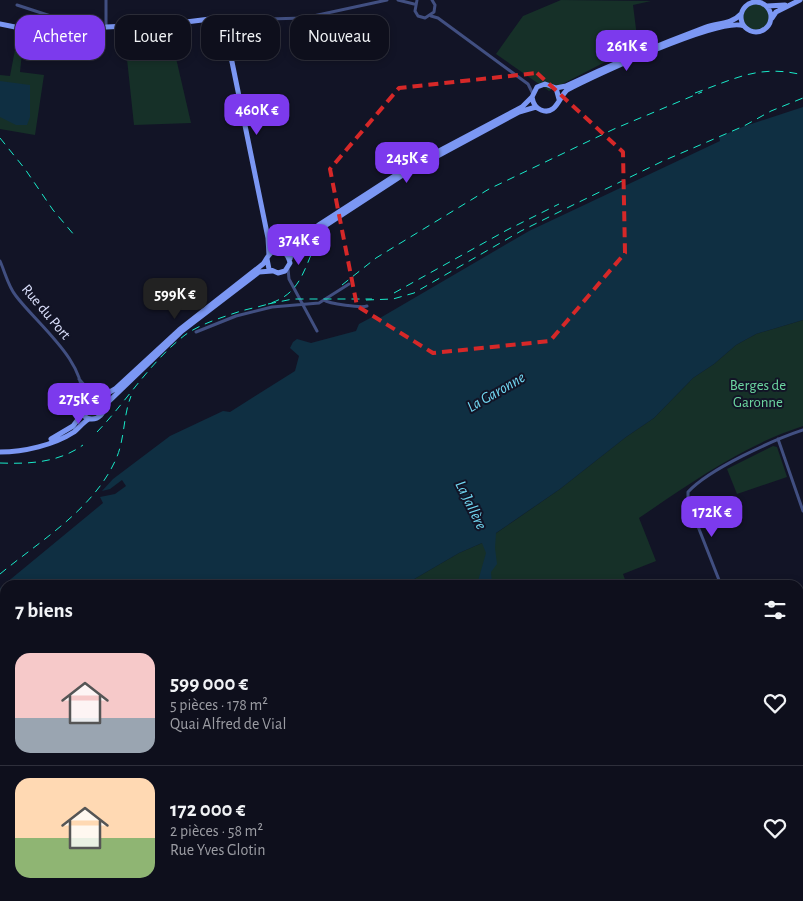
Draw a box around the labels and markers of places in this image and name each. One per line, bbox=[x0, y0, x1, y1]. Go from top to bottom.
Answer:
pin: 261K € bbox=[586, 30, 668, 72]
pin: 460K € bbox=[216, 94, 298, 136]
pin: 245K € bbox=[366, 142, 448, 184]
pin: 374K € bbox=[258, 224, 340, 266]
pin: 599K € bbox=[134, 278, 216, 320]
pin: 275K € bbox=[38, 382, 120, 425]
pin: 172K € bbox=[671, 496, 753, 538]

